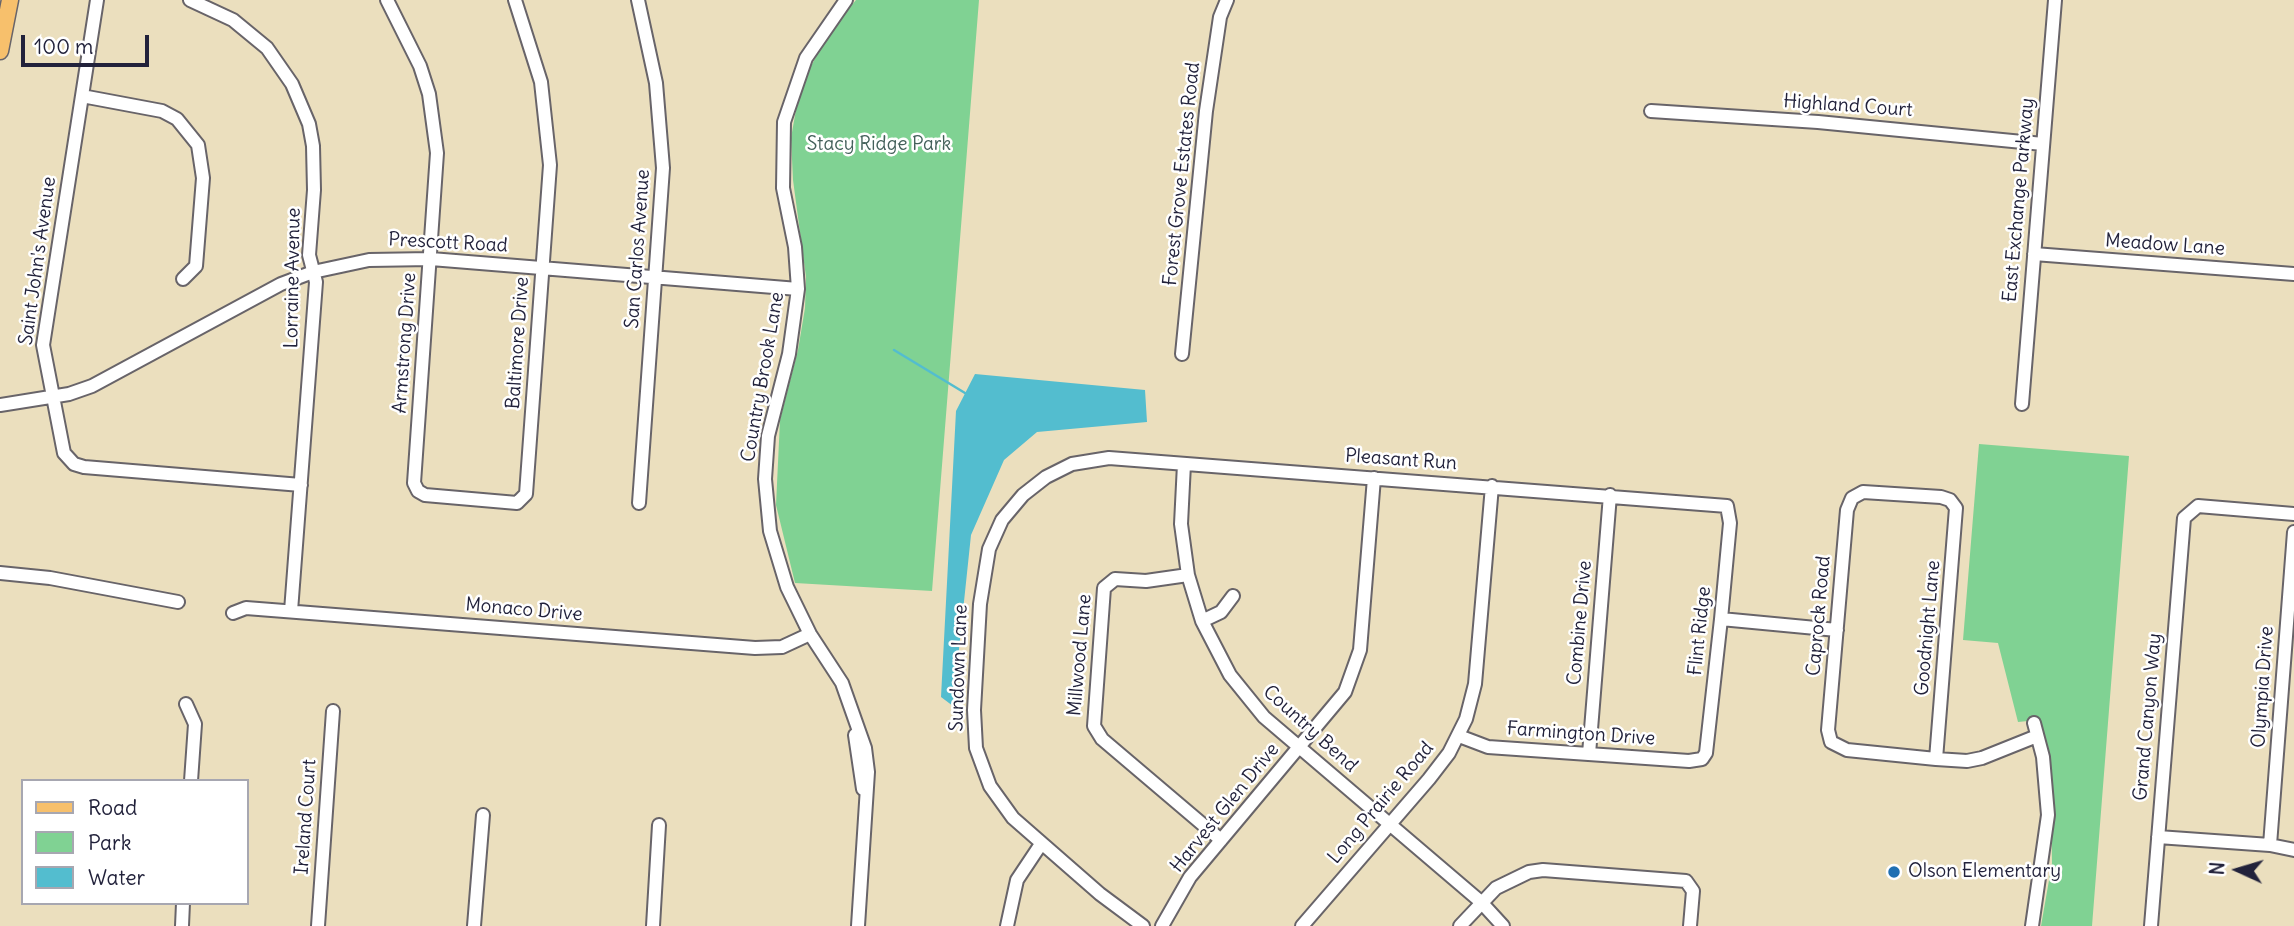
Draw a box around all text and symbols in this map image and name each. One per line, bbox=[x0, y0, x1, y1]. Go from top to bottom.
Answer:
scale bar bbox=[24, 21, 152, 65]
text: 100 m bbox=[34, 33, 93, 60]
street label: Forest Grove Estates Road bbox=[1159, 61, 1205, 287]
street label: Highland Court bbox=[1783, 90, 1913, 122]
street label: East Exchange Parkway bbox=[1999, 97, 2039, 303]
park label: Stacy Ridge Park bbox=[807, 134, 951, 156]
street label: San Carlos Avenue bbox=[621, 169, 655, 329]
street label: Saint John's Avenue bbox=[15, 175, 61, 347]
street label: Lorraine Avenue bbox=[280, 207, 306, 349]
street label: Prescott Road bbox=[388, 228, 508, 258]
street label: Meadow Lane bbox=[2104, 229, 2226, 261]
street label: Armstrong Drive bbox=[389, 272, 421, 414]
street label: Baltimore Drive bbox=[502, 276, 534, 410]
street label: Country Brook Lane bbox=[737, 290, 789, 464]
street label: Pleasant Run bbox=[1344, 445, 1458, 475]
street label: Caprock Road bbox=[1802, 555, 1836, 677]
street label: Goodnight Lane bbox=[1911, 559, 1945, 697]
street label: Combine Drive bbox=[1563, 560, 1597, 686]
street label: Flint Ridge bbox=[1684, 585, 1716, 677]
street label: Millwood Lane bbox=[1063, 593, 1097, 717]
street label: Monaco Drive bbox=[465, 594, 583, 626]
street label: Sundown Lane bbox=[945, 604, 973, 732]
street label: Olympia Drive bbox=[2247, 625, 2279, 749]
street label: Grand Canyon Way bbox=[2129, 632, 2167, 802]
street label: Country Bend bbox=[1258, 681, 1362, 777]
street label: Farmington Drive bbox=[1506, 717, 1656, 751]
street label: Long Prairie Road bbox=[1323, 737, 1439, 869]
street label: Harvest Glen Drive bbox=[1166, 739, 1284, 877]
street label: Ireland Court bbox=[291, 759, 321, 875]
legend bbox=[21, 779, 248, 905]
text: Road bbox=[88, 794, 137, 821]
text: Park bbox=[88, 829, 131, 856]
north arrow bbox=[2203, 835, 2273, 905]
place label: Olson Elementary bbox=[1908, 861, 2061, 883]
text: N bbox=[2205, 861, 2229, 876]
text: Water bbox=[88, 864, 145, 891]
marker: Olson Elementary bbox=[1886, 864, 1902, 880]

